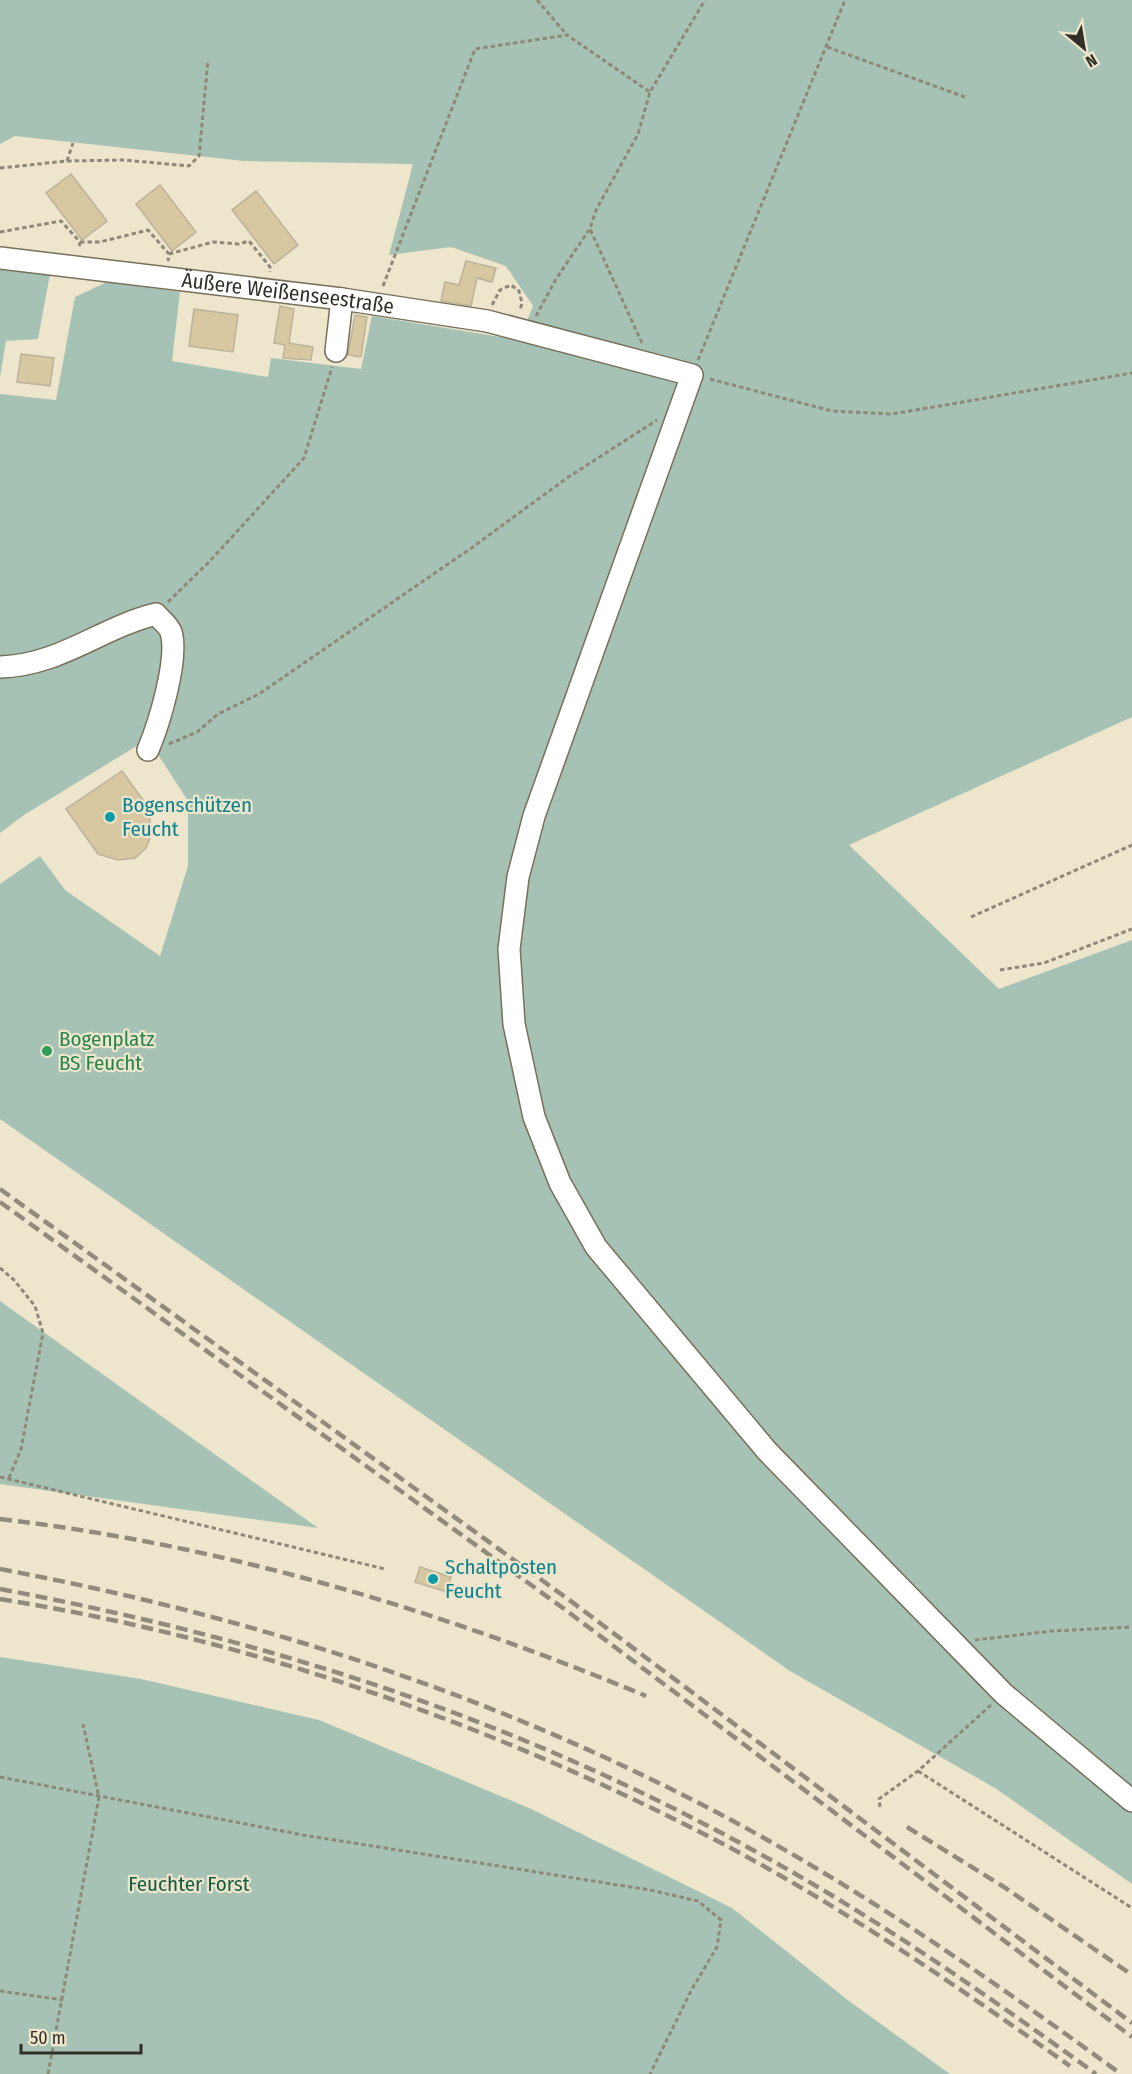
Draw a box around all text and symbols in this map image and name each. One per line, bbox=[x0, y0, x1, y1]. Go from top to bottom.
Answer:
north arrow bbox=[1054, 18, 1114, 78]
text: N bbox=[1082, 50, 1100, 71]
street label: Äußere Weißenseestraße bbox=[180, 267, 396, 320]
place label: Bogenschützen Feucht bbox=[122, 792, 252, 842]
marker: Bogenschützen Feucht bbox=[103, 810, 117, 824]
place label: Bogenplatz BS Feucht bbox=[59, 1026, 155, 1076]
marker: Bogenplatz BS Feucht bbox=[40, 1044, 54, 1058]
place label: Schaltposten Feucht bbox=[445, 1554, 557, 1604]
marker: Schaltposten Feucht bbox=[426, 1572, 440, 1586]
park label: Feuchter Forst bbox=[128, 1871, 250, 1897]
scale bar bbox=[21, 2017, 141, 2055]
text: 50 m bbox=[30, 2027, 66, 2049]

